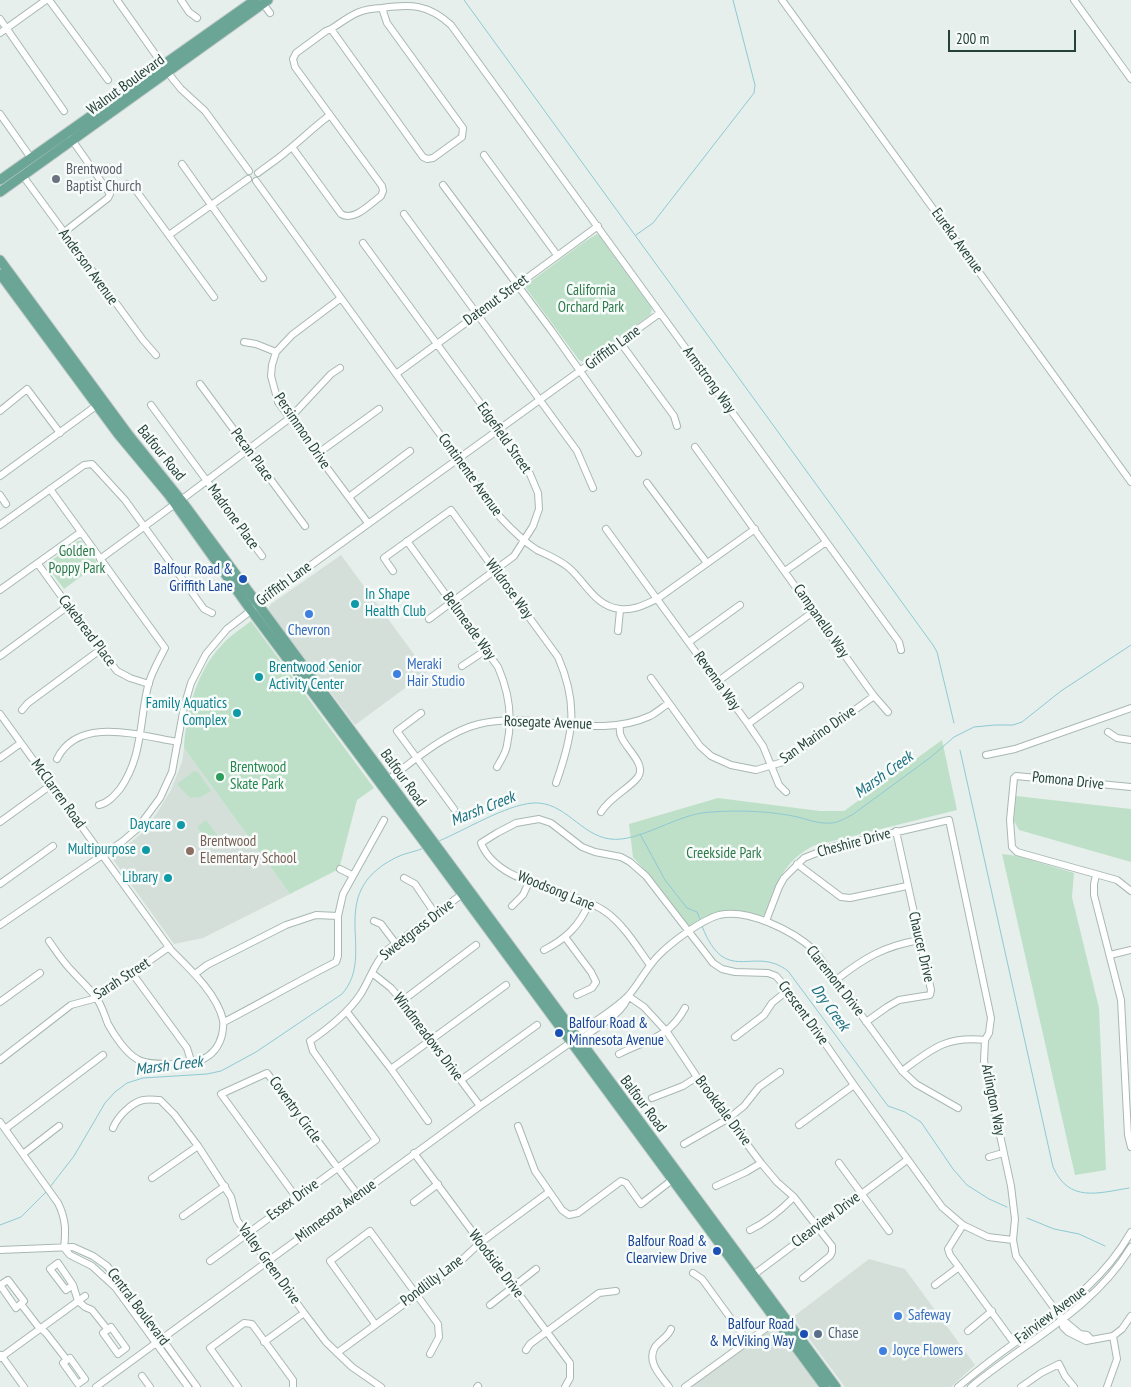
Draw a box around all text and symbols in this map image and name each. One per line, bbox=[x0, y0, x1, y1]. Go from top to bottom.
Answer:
scale bar bbox=[951, 20, 1078, 52]
text: 200 m bbox=[956, 29, 989, 48]
street label: Walnut Boulevard bbox=[84, 51, 168, 119]
place label: Brentwood Baptist Church bbox=[66, 161, 141, 196]
marker: Brentwood Baptist Church bbox=[50, 173, 62, 185]
street label: Eureka Avenue bbox=[927, 205, 987, 277]
street label: Anderson Avenue bbox=[54, 225, 122, 309]
street label: Datenut Street bbox=[460, 271, 532, 329]
park label: California Orchard Park bbox=[558, 282, 624, 317]
street label: Griffith Lane bbox=[582, 322, 644, 374]
street label: Armstrong Way bbox=[679, 343, 739, 417]
street label: Persimmon Drive bbox=[270, 389, 334, 473]
street label: Edgefield Street bbox=[473, 399, 535, 477]
street label: Balfour Road bbox=[133, 422, 189, 484]
street label: Pecan Place bbox=[227, 425, 277, 485]
street label: Continente Avenue bbox=[434, 430, 506, 520]
street label: Madrone Place bbox=[203, 481, 263, 553]
park label: Golden Poppy Park bbox=[49, 543, 105, 578]
street label: Wildrose Way bbox=[481, 556, 537, 622]
street label: Griffith Lane bbox=[253, 558, 315, 610]
place label: Balfour Road & Griffith Lane bbox=[154, 561, 233, 596]
marker: Balfour Road & Griffith Lane bbox=[237, 573, 249, 585]
street label: Campanello Way bbox=[789, 581, 853, 661]
place label: In Shape Health Club bbox=[365, 586, 426, 621]
street label: Bellmeade Way bbox=[438, 589, 500, 663]
street label: Cakebread Place bbox=[54, 592, 120, 670]
marker: In Shape Health Club bbox=[349, 598, 361, 610]
marker: Chevron bbox=[303, 608, 315, 620]
place label: Chevron bbox=[288, 622, 330, 640]
street label: Revenna Way bbox=[690, 648, 744, 714]
place label: Meraki Hair Studio bbox=[407, 656, 465, 691]
place label: Brentwood Senior Activity Center bbox=[269, 659, 361, 694]
marker: Meraki Hair Studio bbox=[391, 668, 403, 680]
marker: Brentwood Senior Activity Center bbox=[253, 671, 265, 683]
place label: Family Aquatics Complex bbox=[146, 695, 227, 730]
street label: San Marino Drive bbox=[777, 702, 859, 768]
marker: Family Aquatics Complex bbox=[231, 707, 243, 719]
street label: Rosegate Avenue bbox=[504, 712, 592, 734]
street label: Balfour Road bbox=[376, 746, 430, 810]
water label: Marsh Creek bbox=[851, 747, 917, 803]
street label: McClarren Road bbox=[27, 756, 89, 832]
place label: Brentwood Skate Park bbox=[230, 759, 286, 794]
street label: Pomona Drive bbox=[1031, 768, 1105, 794]
marker: Brentwood Skate Park bbox=[214, 771, 226, 783]
water label: Marsh Creek bbox=[448, 787, 518, 831]
place label: Daycare bbox=[130, 816, 171, 834]
marker: Daycare bbox=[175, 819, 187, 831]
street label: Cheshire Drive bbox=[815, 825, 893, 861]
place label: Brentwood Elementary School bbox=[200, 833, 297, 868]
place label: Multipurpose bbox=[68, 841, 136, 859]
marker: Multipurpose bbox=[140, 844, 152, 856]
marker: Brentwood Elementary School bbox=[184, 845, 196, 857]
park label: Creekside Park bbox=[686, 845, 762, 863]
street label: Woodsong Lane bbox=[515, 867, 597, 915]
place label: Library bbox=[122, 869, 158, 887]
marker: Library bbox=[162, 872, 174, 884]
street label: Sweetgrass Drive bbox=[377, 896, 457, 964]
street label: Chaucer Drive bbox=[904, 910, 938, 984]
street label: Claremont Drive bbox=[802, 942, 868, 1020]
street label: Sarah Street bbox=[91, 954, 153, 1004]
street label: Crescent Drive bbox=[774, 978, 832, 1048]
water label: Dry Creek bbox=[807, 981, 853, 1035]
street label: Windmeadows Drive bbox=[389, 989, 467, 1085]
place label: Balfour Road & Minnesota Avenue bbox=[569, 1015, 664, 1050]
marker: Balfour Road & Minnesota Avenue bbox=[553, 1027, 565, 1039]
water label: Marsh Creek bbox=[134, 1052, 204, 1080]
street label: Arlington Way bbox=[977, 1063, 1009, 1137]
street label: Balfour Road bbox=[616, 1072, 670, 1136]
street label: Coventry Circle bbox=[265, 1073, 325, 1147]
street label: Brookdale Drive bbox=[691, 1073, 755, 1149]
street label: Essex Drive bbox=[264, 1175, 322, 1225]
street label: Minnesota Avenue bbox=[292, 1176, 380, 1246]
street label: Clearview Drive bbox=[788, 1188, 864, 1252]
street label: Valley Green Drive bbox=[234, 1220, 304, 1308]
street label: Woodside Drive bbox=[465, 1226, 527, 1302]
place label: Balfour Road & Clearview Drive bbox=[626, 1233, 707, 1268]
marker: Balfour Road & Clearview Drive bbox=[711, 1245, 723, 1257]
street label: Pondlilly Lane bbox=[397, 1252, 467, 1310]
street label: Central Boulevard bbox=[103, 1265, 173, 1349]
street label: Fairview Avenue bbox=[1012, 1282, 1090, 1348]
place label: Safeway bbox=[908, 1307, 951, 1325]
marker: Safeway bbox=[892, 1310, 904, 1322]
place label: Balfour Road & McViking Way bbox=[709, 1316, 794, 1351]
place label: Chase bbox=[828, 1325, 859, 1343]
marker: Balfour Road & McViking Way bbox=[798, 1328, 810, 1340]
marker: Chase bbox=[812, 1328, 824, 1340]
place label: Joyce Flowers bbox=[893, 1342, 963, 1360]
marker: Joyce Flowers bbox=[877, 1345, 889, 1357]

